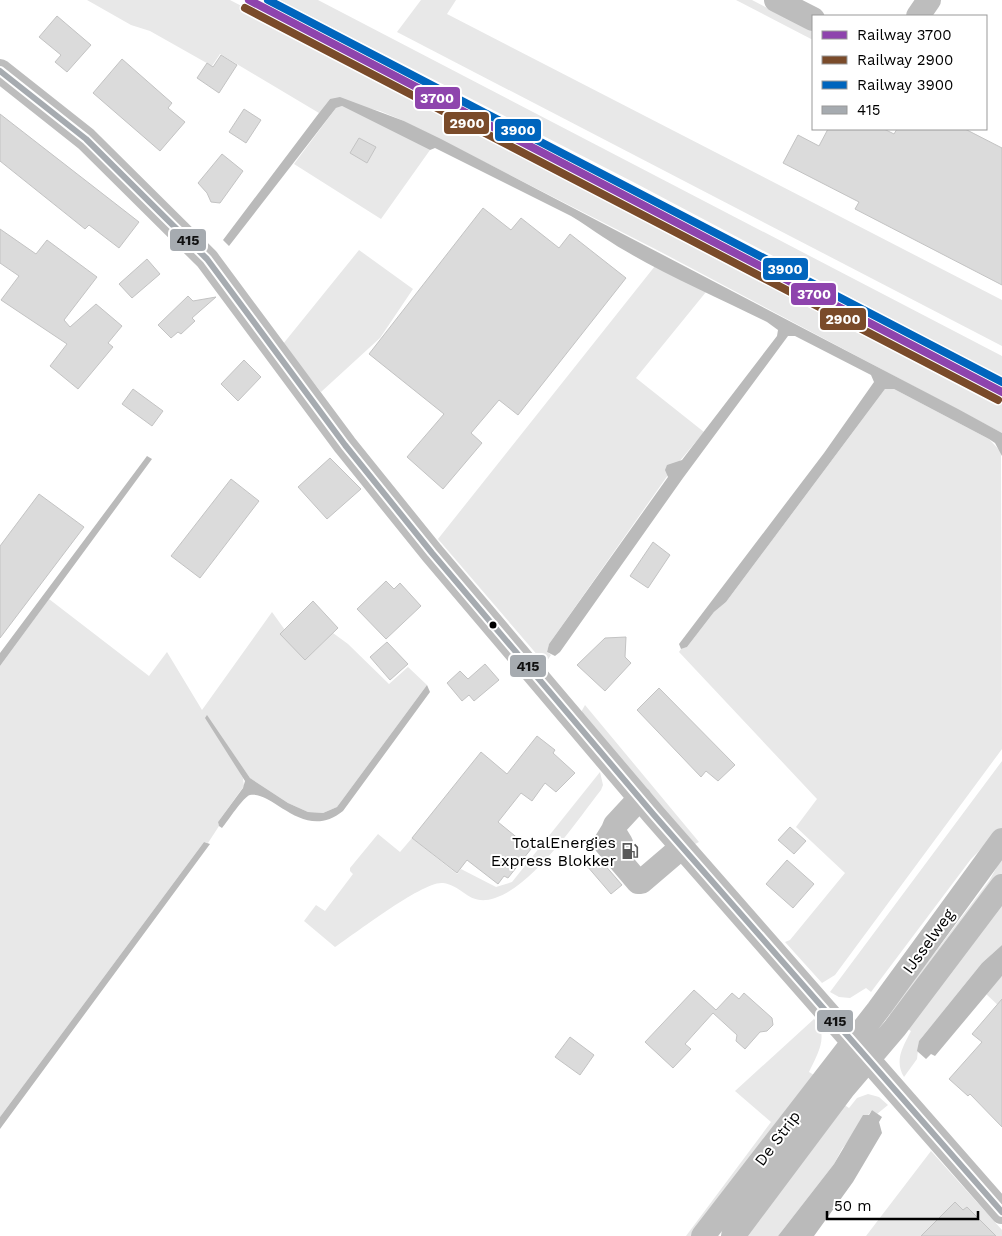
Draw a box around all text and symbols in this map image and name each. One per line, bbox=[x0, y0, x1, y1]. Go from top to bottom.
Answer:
legend bbox=[812, 15, 987, 130]
text: Railway 3700 bbox=[857, 26, 952, 44]
text: Railway 2900 bbox=[857, 51, 953, 69]
text: Railway 3900 bbox=[857, 76, 953, 94]
line badge: 3700 bbox=[414, 86, 461, 110]
text: 3700 bbox=[420, 90, 454, 106]
text: 415 bbox=[857, 101, 881, 119]
line badge: 2900 bbox=[443, 111, 490, 135]
text: 2900 bbox=[450, 115, 485, 131]
line badge: 3900 bbox=[494, 118, 542, 142]
text: 3900 bbox=[501, 122, 535, 138]
line badge: 415 bbox=[169, 228, 207, 252]
text: 415 bbox=[177, 232, 199, 248]
line badge: 3900 bbox=[762, 257, 809, 281]
text: 3900 bbox=[768, 261, 802, 277]
line badge: 3700 bbox=[790, 282, 837, 306]
text: 3700 bbox=[797, 286, 831, 302]
line badge: 2900 bbox=[819, 307, 867, 331]
text: 2900 bbox=[826, 311, 861, 327]
unlabelled marker bbox=[488, 620, 498, 630]
line badge: 415 bbox=[509, 654, 547, 678]
text: 415 bbox=[517, 658, 539, 674]
place label: TotalEnergies Express Blokker bbox=[491, 833, 616, 870]
fuel station icon: TotalEnergies Express Blokker bbox=[620, 841, 640, 861]
street label: IJsselweg bbox=[899, 905, 958, 977]
line badge: 415 bbox=[816, 1009, 854, 1033]
text: 415 bbox=[824, 1013, 846, 1029]
street label: De Strip bbox=[751, 1107, 804, 1170]
scale bar bbox=[827, 1188, 978, 1220]
text: 50 m bbox=[834, 1197, 871, 1215]

